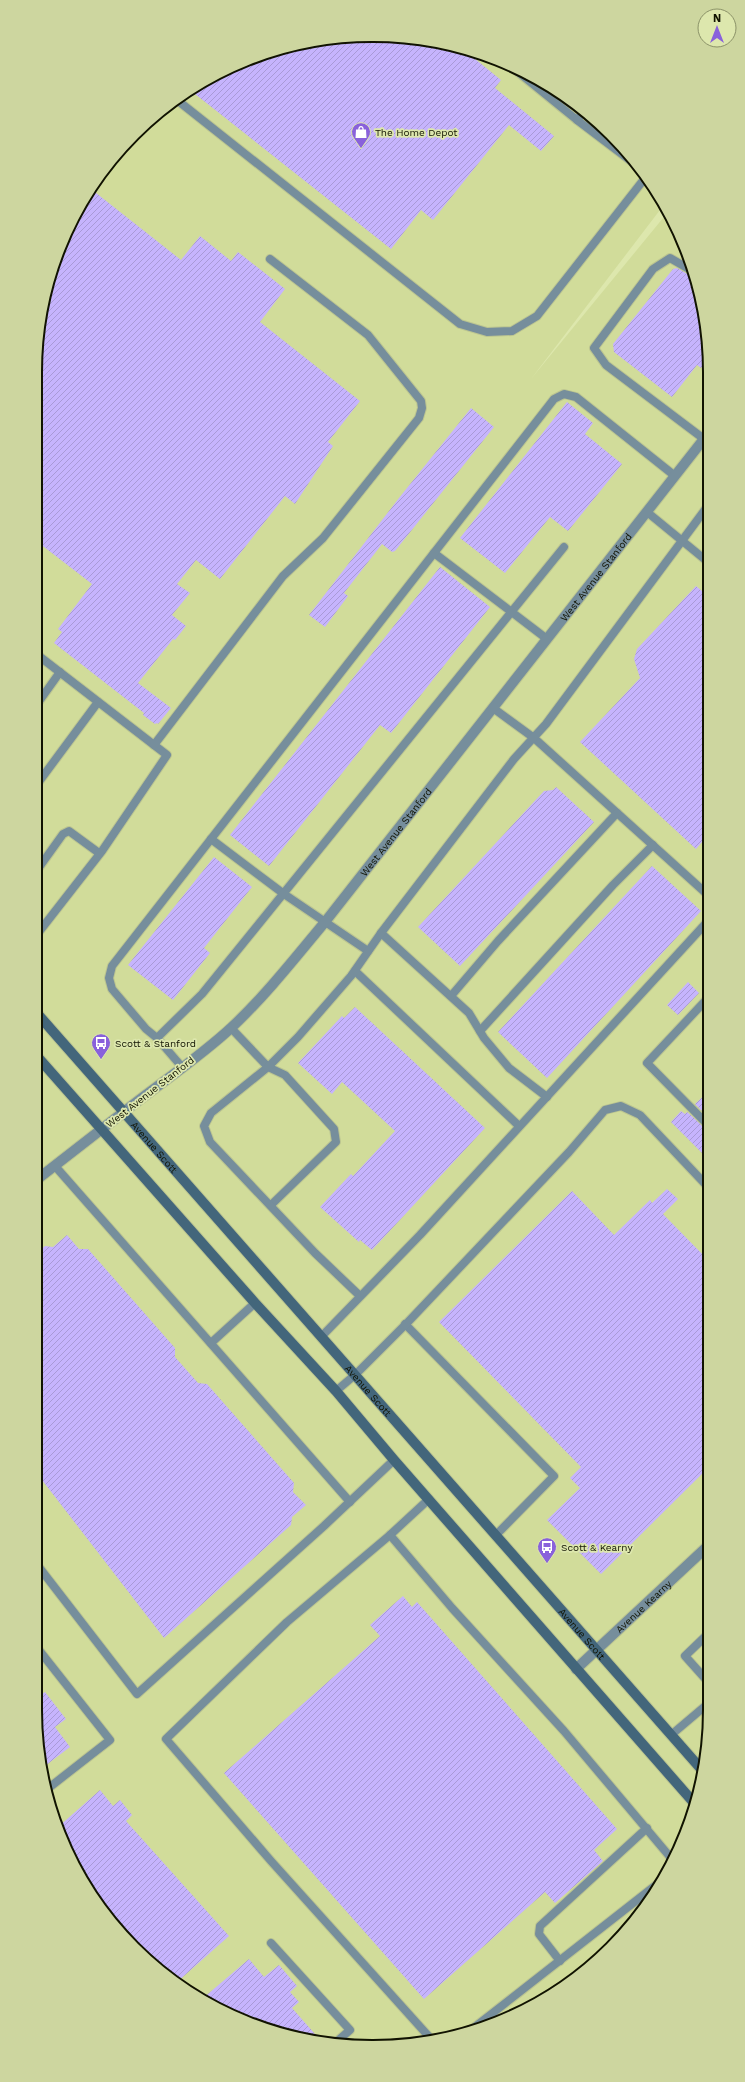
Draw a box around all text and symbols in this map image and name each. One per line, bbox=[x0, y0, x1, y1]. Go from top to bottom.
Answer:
north arrow bbox=[697, 8, 737, 48]
text: N bbox=[713, 12, 721, 25]
shop icon: The Home Depot bbox=[350, 121, 372, 149]
place label: The Home Depot bbox=[375, 127, 458, 138]
street label: West Avenue Stanford bbox=[558, 531, 634, 623]
street label: West Avenue Stanford bbox=[358, 786, 434, 878]
bus stop icon: Scott & Stanford bbox=[90, 1032, 112, 1060]
place label: Scott & Stanford bbox=[115, 1038, 196, 1049]
street label: West Avenue Stanford bbox=[104, 1054, 196, 1130]
street label: Avenue Scott bbox=[129, 1119, 180, 1175]
street label: Avenue Scott bbox=[343, 1362, 394, 1419]
bus stop icon: Scott & Kearny bbox=[536, 1536, 558, 1564]
place label: Scott & Kearny bbox=[561, 1542, 633, 1553]
street label: Avenue Kearny bbox=[613, 1577, 674, 1635]
street label: Avenue Scott bbox=[557, 1606, 608, 1662]

